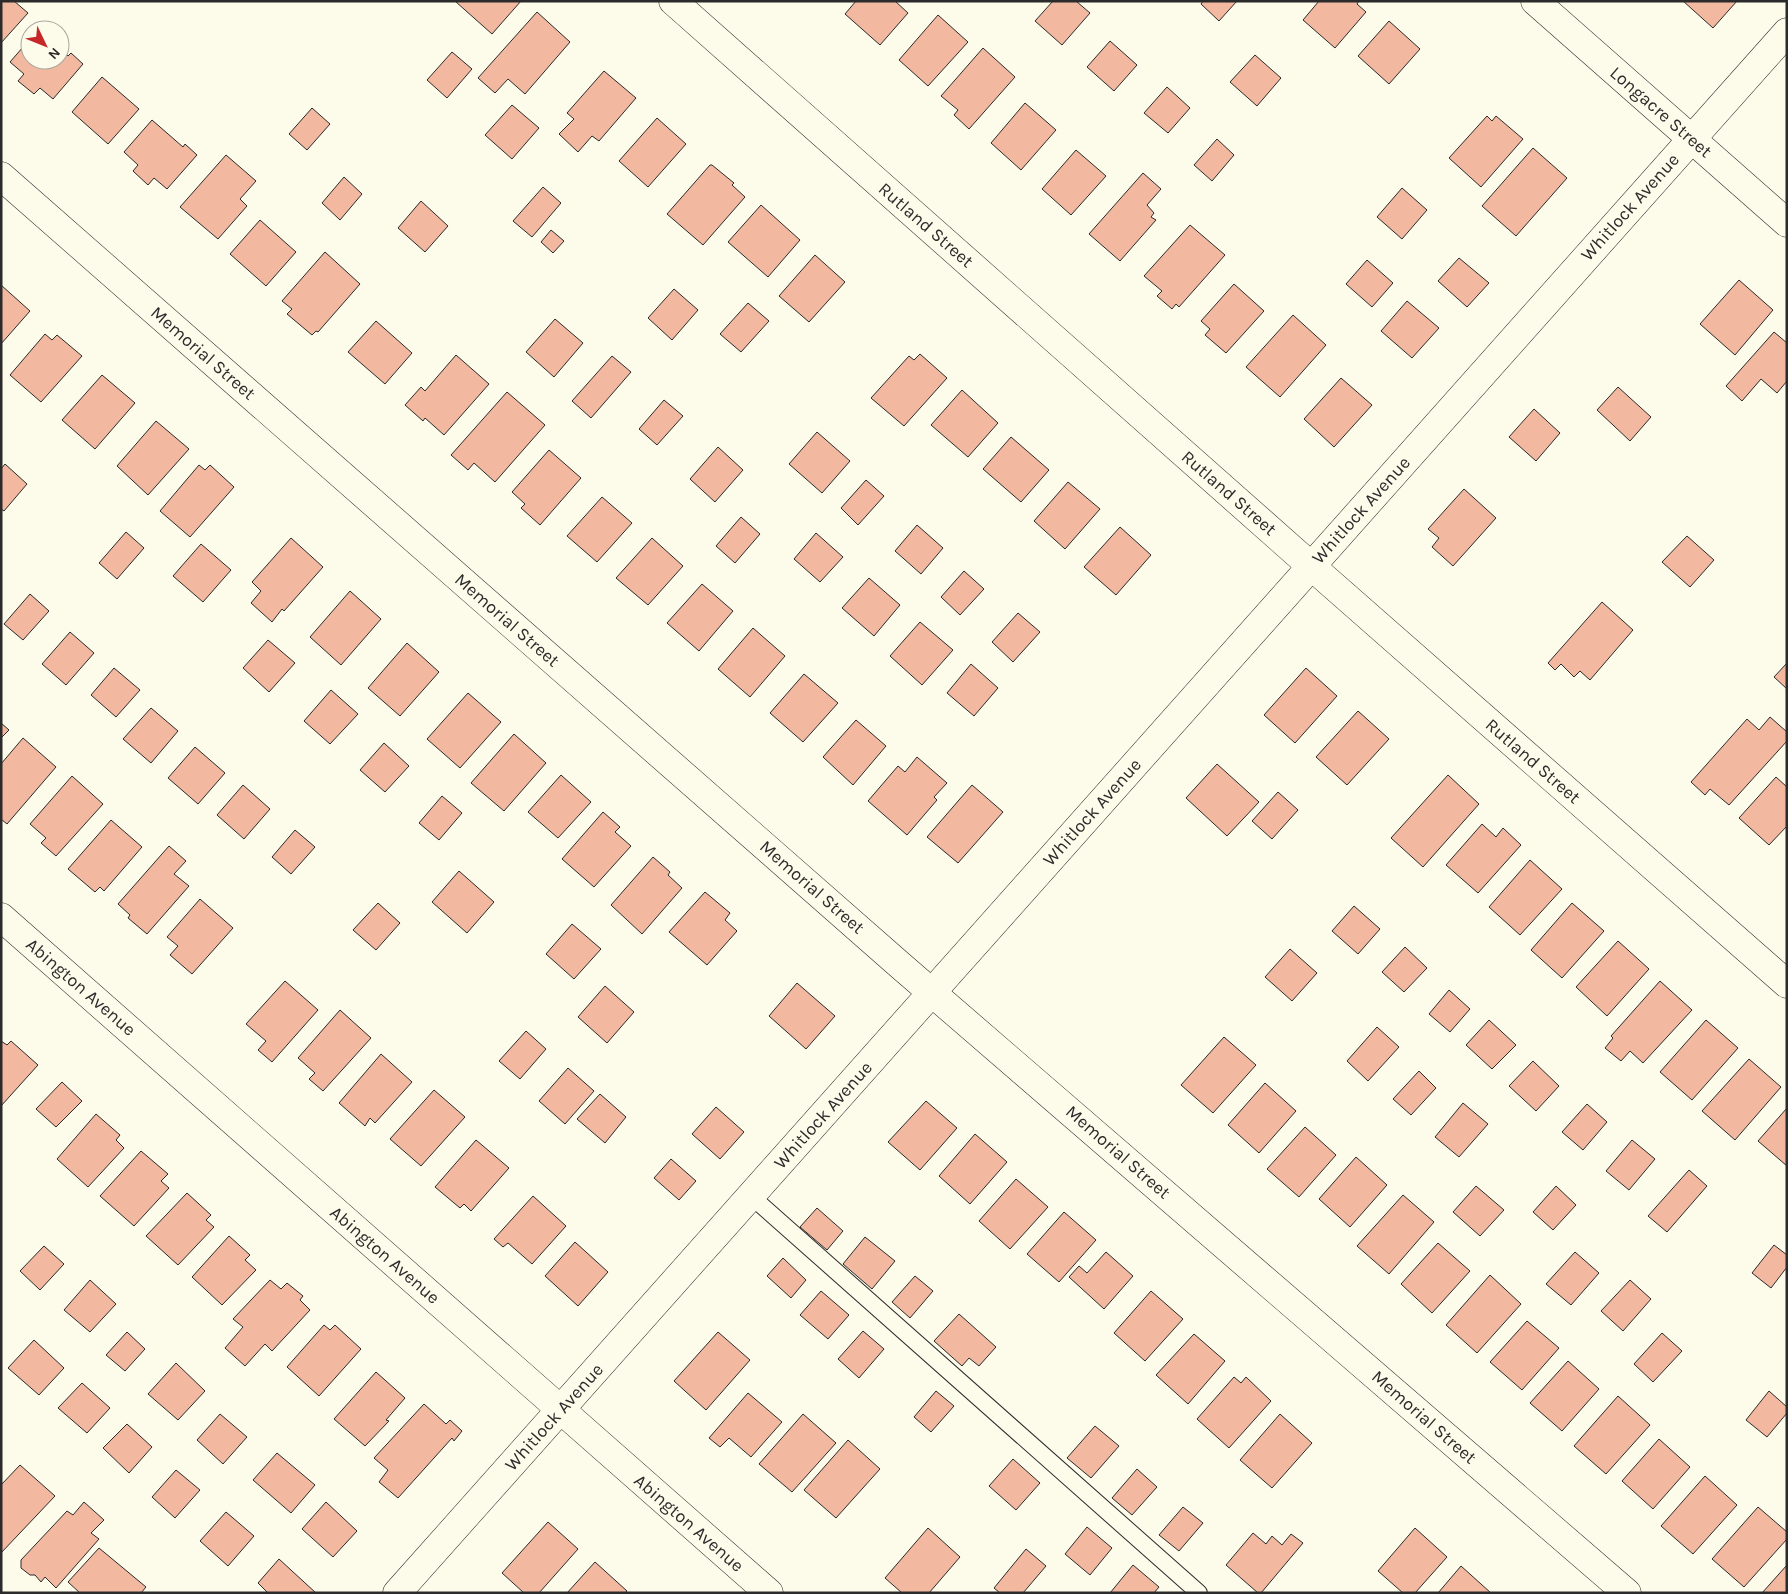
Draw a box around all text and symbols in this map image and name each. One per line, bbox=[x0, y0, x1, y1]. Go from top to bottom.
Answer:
north arrow bbox=[20, 20, 70, 70]
text: N bbox=[44, 44, 64, 63]
street label: Longacre Street bbox=[1606, 62, 1717, 162]
street label: Whitlock Avenue bbox=[1576, 149, 1684, 265]
street label: Rutland Street bbox=[874, 178, 978, 272]
street label: Memorial Street bbox=[146, 302, 260, 405]
street label: Rutland Street bbox=[1177, 446, 1281, 540]
street label: Whitlock Avenue bbox=[1307, 452, 1415, 568]
street label: Memorial Street bbox=[450, 569, 564, 672]
street label: Rutland Street bbox=[1481, 714, 1585, 808]
street label: Whitlock Avenue bbox=[1038, 754, 1146, 870]
street label: Memorial Street bbox=[755, 836, 869, 939]
street label: Abington Avenue bbox=[22, 933, 140, 1041]
street label: Whitlock Avenue bbox=[769, 1057, 877, 1173]
street label: Memorial Street bbox=[1061, 1101, 1175, 1204]
street label: Abington Avenue bbox=[326, 1201, 444, 1309]
street label: Whitlock Avenue bbox=[500, 1359, 608, 1475]
street label: Memorial Street bbox=[1367, 1366, 1481, 1469]
street label: Abington Avenue bbox=[630, 1469, 748, 1577]

